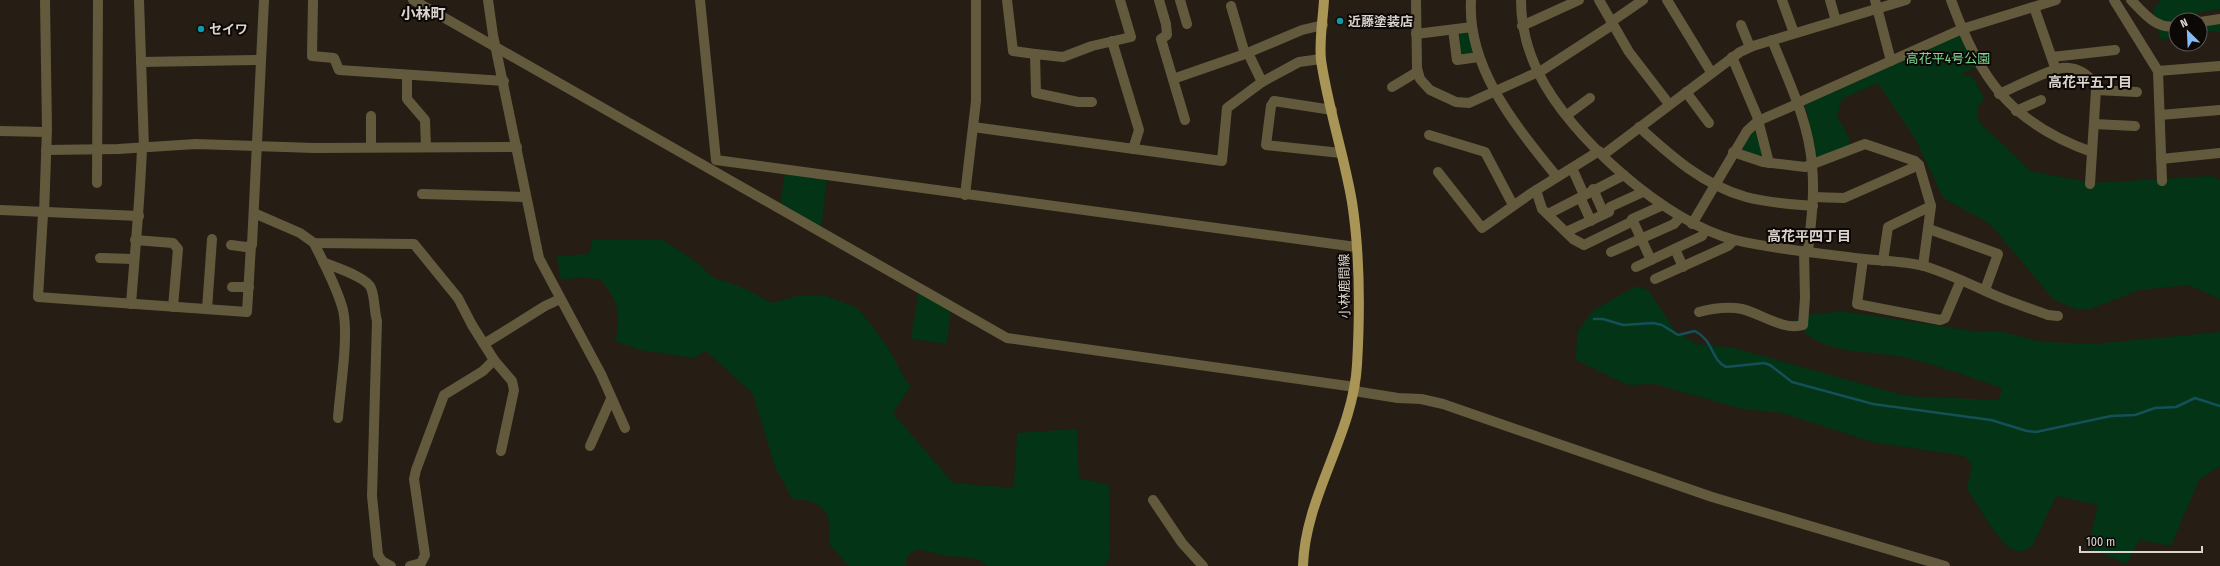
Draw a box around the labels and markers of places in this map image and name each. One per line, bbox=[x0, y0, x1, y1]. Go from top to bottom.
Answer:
place label: 近藤塗装店 bbox=[1348, 14, 1413, 29]
marker: 近藤塗装店 bbox=[1335, 16, 1345, 26]
place label: セイワ bbox=[209, 22, 248, 37]
marker: セイワ bbox=[196, 24, 206, 34]

